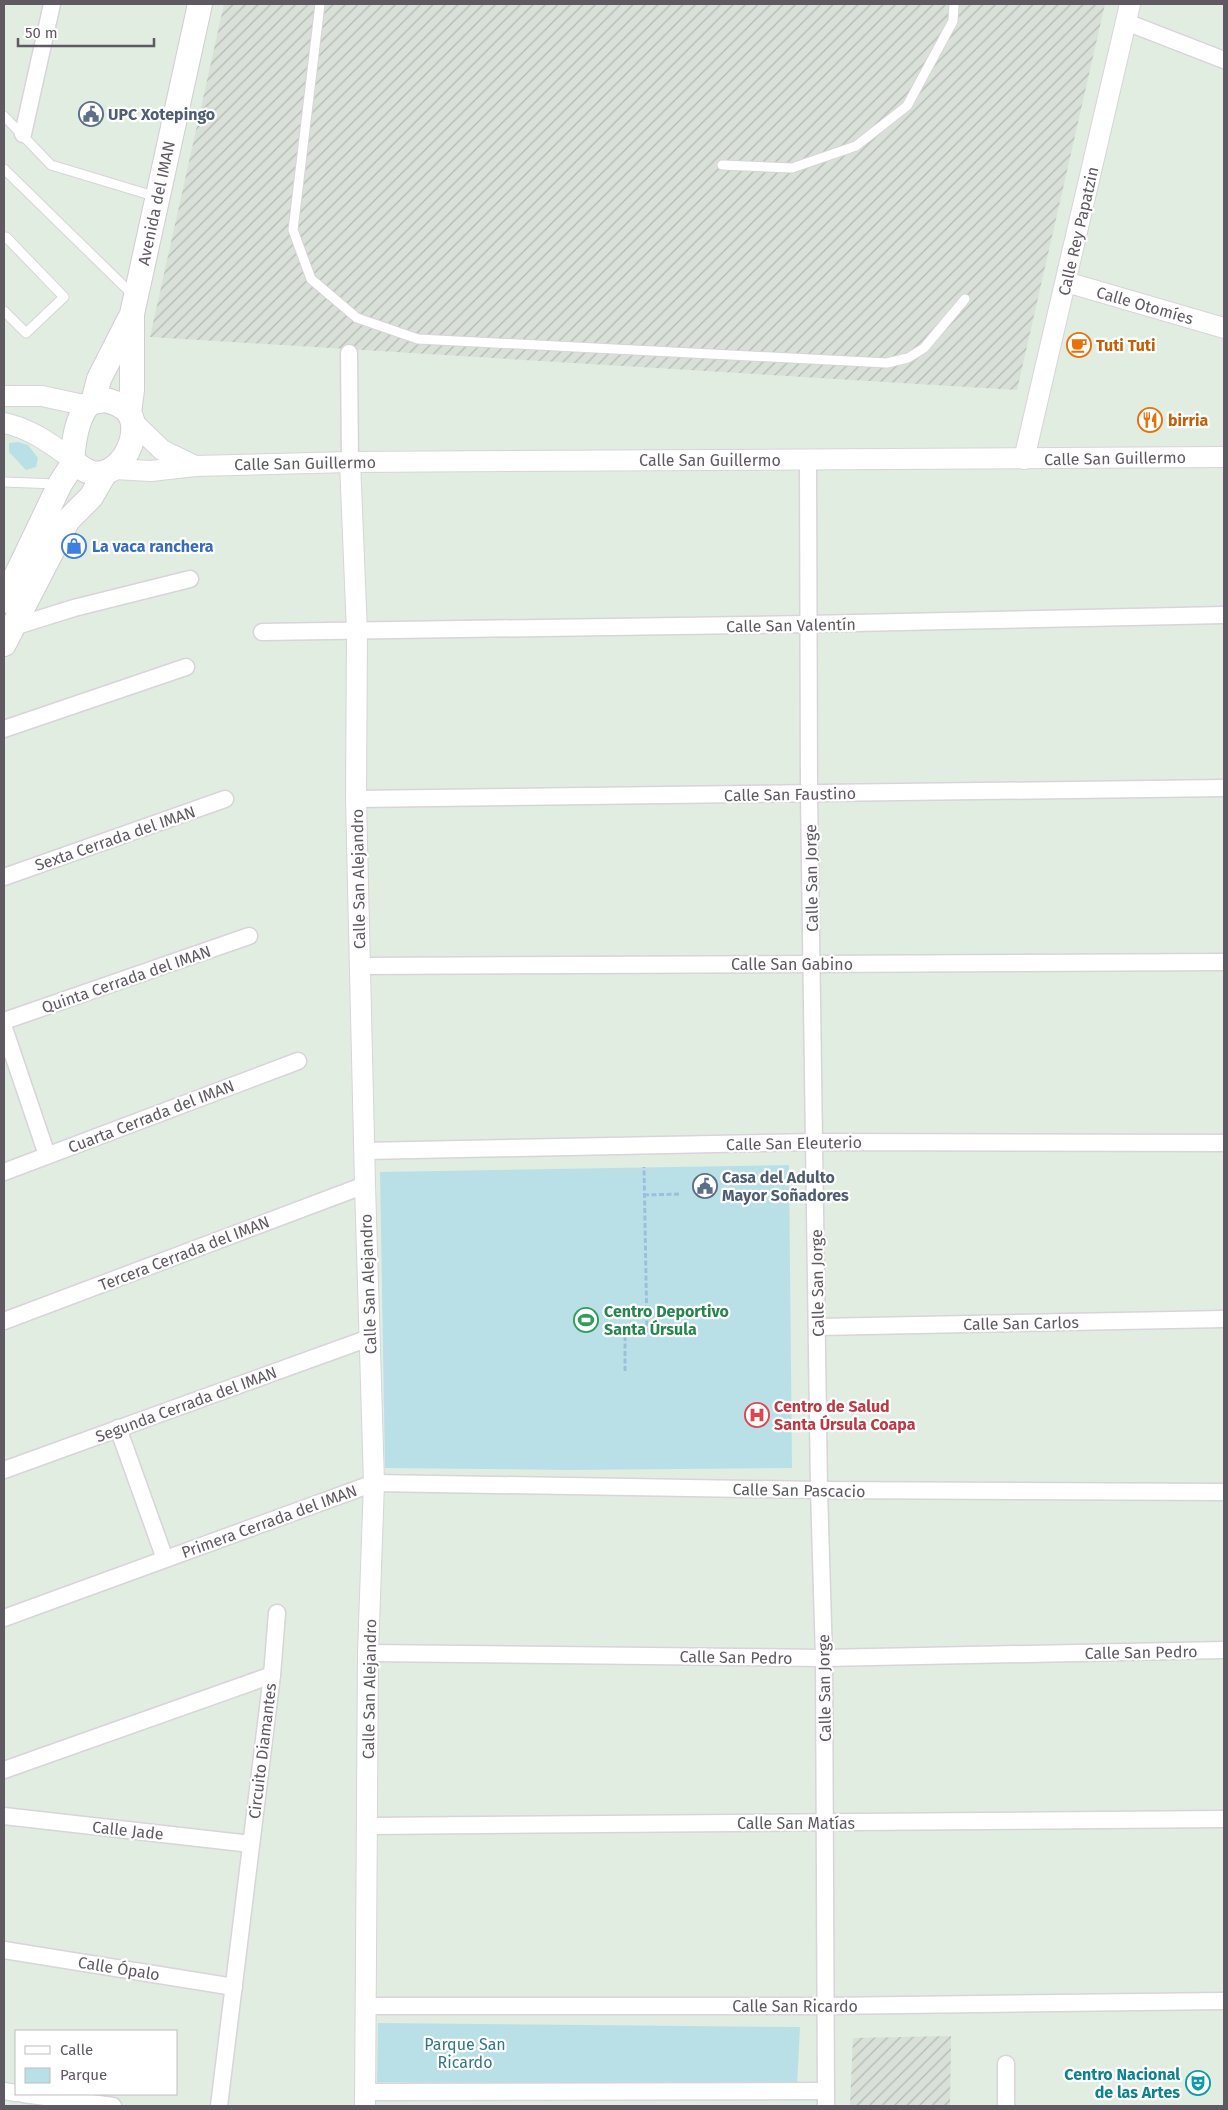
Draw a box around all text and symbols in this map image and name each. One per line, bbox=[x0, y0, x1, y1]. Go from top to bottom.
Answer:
scale bar bbox=[18, 15, 154, 47]
text: 50 m bbox=[25, 24, 58, 42]
public building icon: UPC Xotepingo bbox=[78, 101, 104, 127]
place label: UPC Xotepingo bbox=[108, 105, 215, 124]
street label: Avenida del IMAN bbox=[134, 139, 179, 267]
street label: Calle Rey Papatzin bbox=[1054, 165, 1103, 297]
street label: Calle Otomíes bbox=[1094, 283, 1196, 328]
cafe icon: Tuti Tuti bbox=[1066, 332, 1092, 358]
place label: Tuti Tuti bbox=[1096, 336, 1155, 355]
restaurant icon: birria bbox=[1137, 407, 1163, 433]
place label: birria bbox=[1168, 411, 1208, 430]
street label: Calle San Guillermo bbox=[1044, 448, 1186, 469]
street label: Calle San Guillermo bbox=[639, 451, 781, 470]
street label: Calle San Guillermo bbox=[234, 453, 376, 474]
shop icon: La vaca ranchera bbox=[61, 533, 87, 559]
place label: La vaca ranchera bbox=[92, 537, 214, 556]
street label: Calle San Valentín bbox=[726, 615, 856, 636]
street label: Calle San Faustino bbox=[724, 784, 856, 805]
street label: Sexta Cerrada del IMAN bbox=[32, 802, 198, 875]
street label: Calle San Alejandro bbox=[348, 809, 369, 949]
street label: Calle San Jorge bbox=[801, 824, 822, 932]
street label: Quinta Cerrada del IMAN bbox=[39, 942, 213, 1017]
street label: Calle San Gabino bbox=[731, 955, 853, 974]
street label: Cuarta Cerrada del IMAN bbox=[65, 1076, 237, 1157]
street label: Calle San Eleuterio bbox=[726, 1133, 862, 1154]
place label: Casa del Adulto Mayor Soñadores bbox=[722, 1168, 849, 1205]
public building icon: Casa del Adulto Mayor Soñadores bbox=[692, 1173, 718, 1199]
street label: Tercera Cerrada del IMAN bbox=[96, 1212, 272, 1295]
street label: Calle San Alejandro bbox=[357, 1214, 380, 1354]
street label: Calle San Jorge bbox=[807, 1229, 828, 1337]
place label: Centro Deportivo Santa Úrsula bbox=[604, 1302, 729, 1339]
sports icon: Centro Deportivo Santa Úrsula bbox=[573, 1307, 599, 1333]
street label: Calle San Carlos bbox=[963, 1313, 1079, 1334]
street label: Segunda Cerrada del IMAN bbox=[93, 1363, 279, 1446]
place label: Centro de Salud Santa Úrsula Coapa bbox=[774, 1397, 916, 1434]
hospital icon: Centro de Salud Santa Úrsula Coapa bbox=[744, 1402, 770, 1428]
street label: Calle San Pascacio bbox=[732, 1480, 866, 1501]
street label: Primera Cerrada del IMAN bbox=[179, 1481, 360, 1562]
street label: Calle San Alejandro bbox=[359, 1619, 380, 1759]
street label: Calle San Jorge bbox=[814, 1634, 835, 1742]
street label: Calle San Pedro bbox=[1084, 1642, 1198, 1663]
street label: Calle San Pedro bbox=[679, 1647, 793, 1668]
street label: Circuito Diamantes bbox=[245, 1682, 280, 1820]
street label: Calle San Matías bbox=[737, 1814, 855, 1833]
street label: Calle Jade bbox=[91, 1817, 164, 1844]
street label: Calle Ópalo bbox=[77, 1952, 161, 1984]
street label: Calle San Ricardo bbox=[732, 1997, 858, 2016]
legend bbox=[15, 2030, 178, 2095]
park label: Parque San Ricardo bbox=[424, 2035, 506, 2072]
text: Calle bbox=[60, 2041, 93, 2059]
place label: Centro Nacional de las Artes bbox=[1064, 2065, 1180, 2102]
text: Parque bbox=[60, 2066, 107, 2084]
theatre icon: Centro Nacional de las Artes bbox=[1185, 2070, 1211, 2096]

